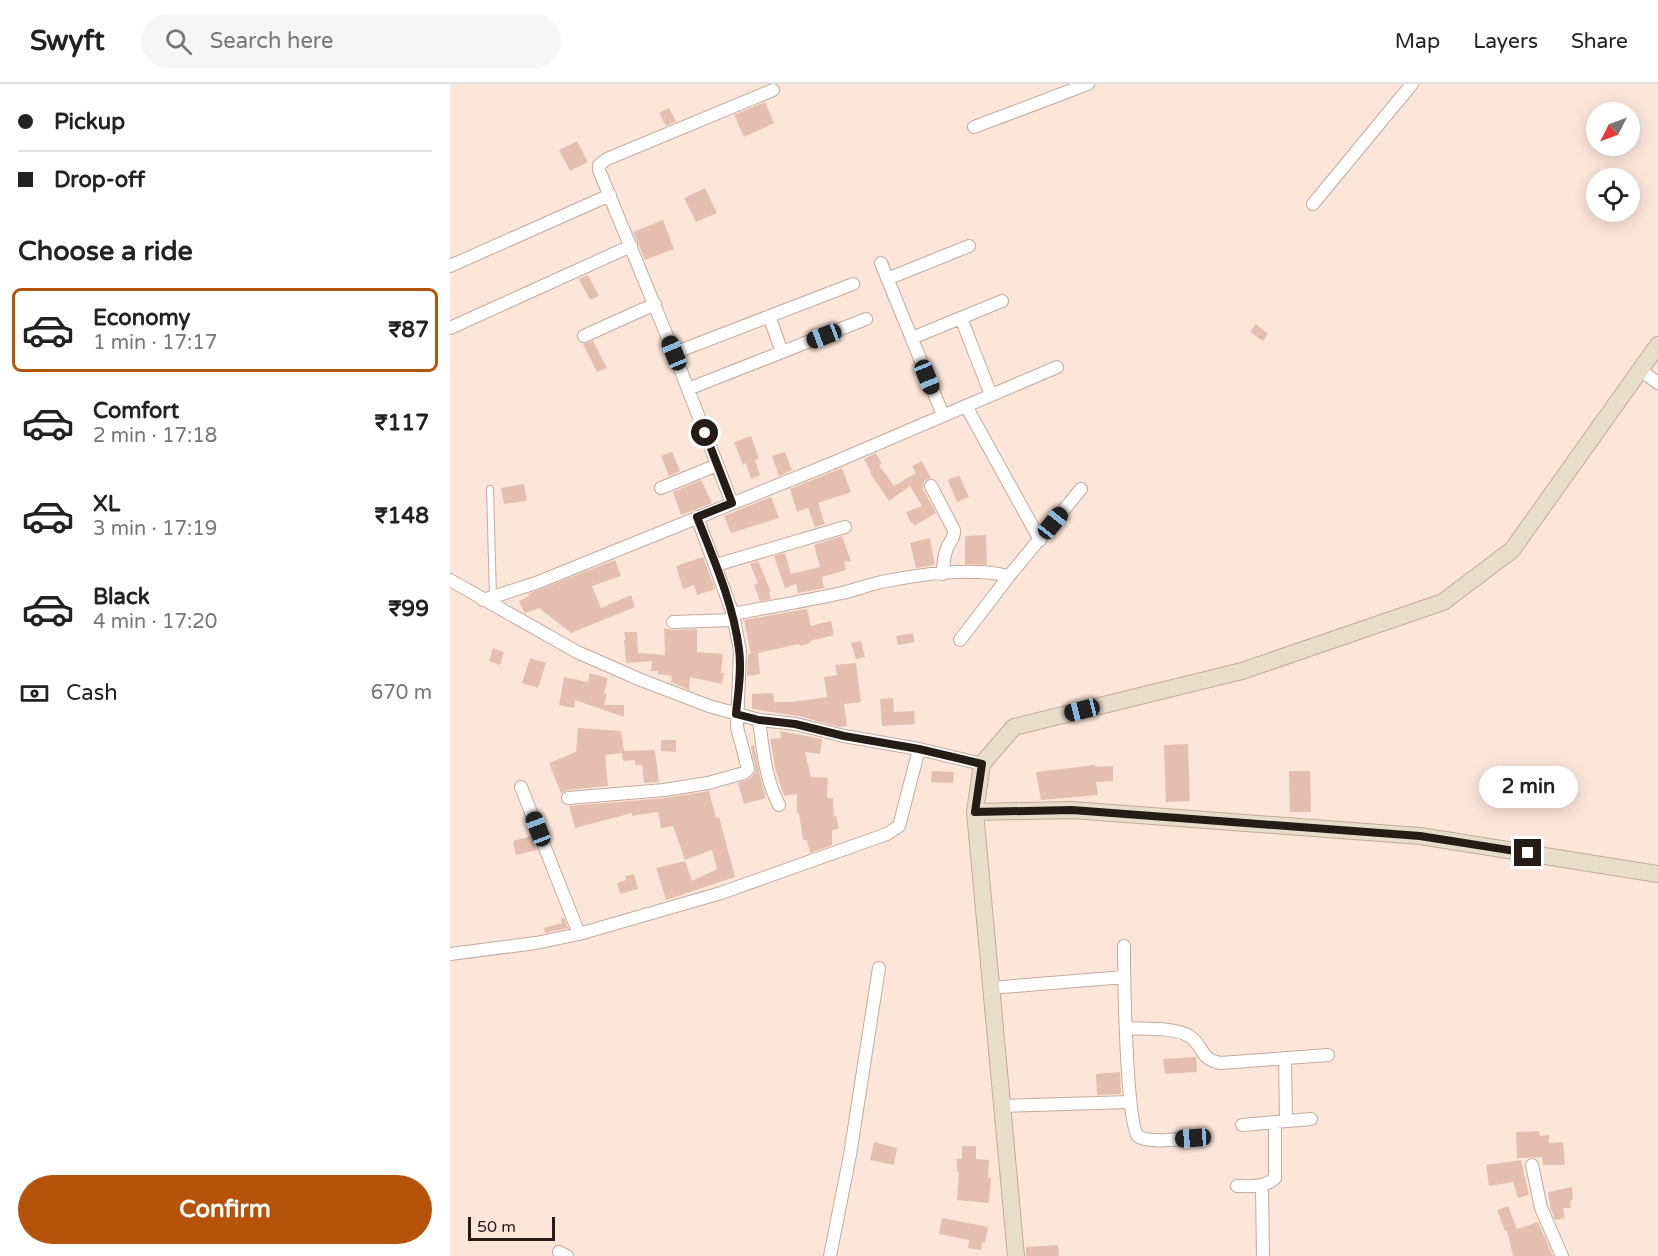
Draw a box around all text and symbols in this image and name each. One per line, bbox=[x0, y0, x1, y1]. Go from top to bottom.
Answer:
search box bbox=[141, 14, 561, 68]
text: Swyft bbox=[30, 24, 105, 58]
icon: search bbox=[162, 25, 195, 58]
text: Search here bbox=[210, 28, 333, 54]
text: Map bbox=[1395, 29, 1440, 54]
text: Layers bbox=[1473, 29, 1538, 54]
text: Share bbox=[1571, 29, 1628, 54]
north arrow bbox=[1586, 102, 1640, 156]
map controls bbox=[1586, 102, 1640, 222]
text: Pickup bbox=[54, 109, 125, 135]
text: Drop-off bbox=[54, 167, 145, 193]
button: locate bbox=[1586, 168, 1640, 222]
text: Choose a ride bbox=[18, 235, 193, 268]
icon: car bbox=[21, 303, 75, 357]
text: Economy bbox=[93, 305, 190, 331]
text: ₹87 bbox=[388, 317, 429, 343]
car bbox=[804, 321, 844, 351]
text: 1 min · 17:17 bbox=[93, 331, 217, 355]
car bbox=[659, 333, 689, 373]
car bbox=[912, 357, 942, 397]
icon: car bbox=[21, 396, 75, 450]
text: Comfort bbox=[93, 398, 179, 424]
text: ₹117 bbox=[375, 410, 429, 436]
route start bbox=[691, 419, 718, 446]
text: 2 min · 17:18 bbox=[93, 424, 217, 448]
icon: car bbox=[21, 489, 75, 543]
text: XL bbox=[93, 491, 120, 517]
text: ₹148 bbox=[375, 503, 429, 529]
car bbox=[1035, 503, 1071, 543]
text: 3 min · 17:19 bbox=[93, 517, 217, 541]
icon: car bbox=[21, 582, 75, 636]
text: Black bbox=[93, 584, 150, 610]
text: ₹99 bbox=[388, 596, 429, 622]
text: 4 min · 17:20 bbox=[93, 610, 217, 634]
icon: cash bbox=[18, 677, 51, 710]
text: Cash bbox=[66, 680, 118, 706]
text: 670 m bbox=[371, 681, 432, 705]
car bbox=[1062, 697, 1102, 723]
callout: 2 min bbox=[1478, 766, 1578, 808]
text: 2 min bbox=[1502, 775, 1555, 799]
car bbox=[523, 809, 553, 849]
route end bbox=[1514, 839, 1541, 866]
car bbox=[1174, 1128, 1212, 1148]
button: Confirm bbox=[18, 1175, 432, 1244]
scale bar bbox=[468, 1214, 555, 1242]
text: 50 m bbox=[477, 1217, 516, 1237]

